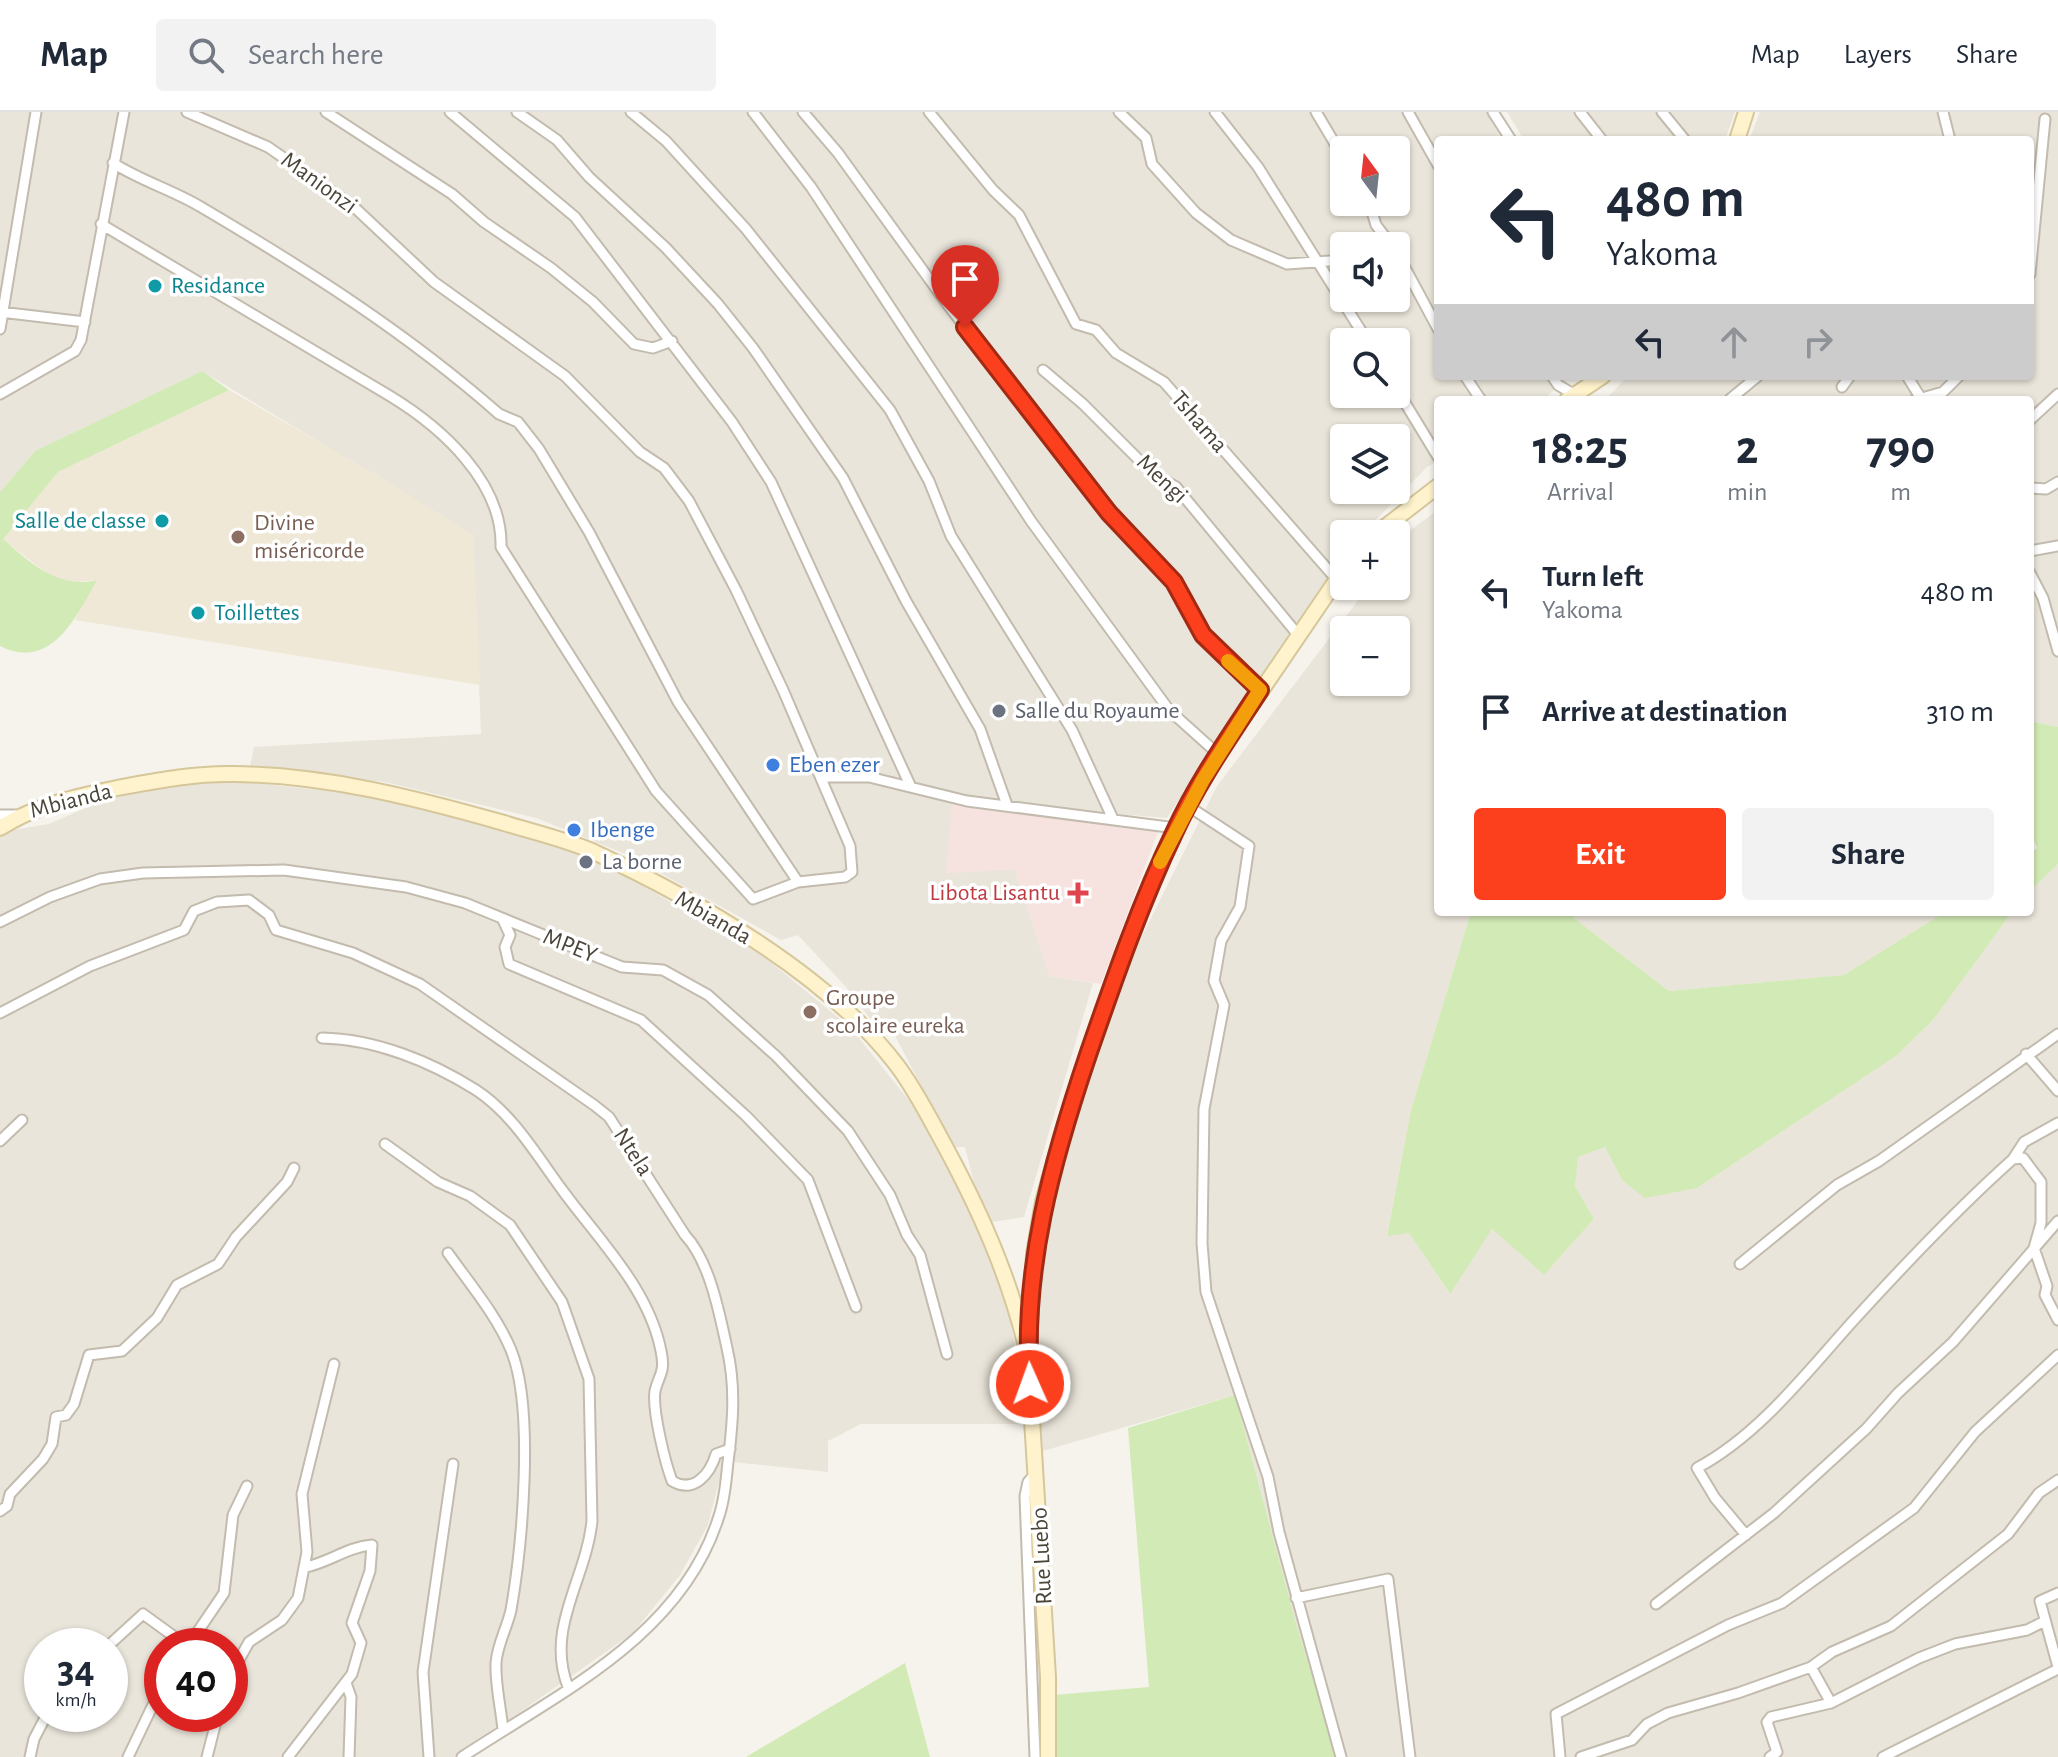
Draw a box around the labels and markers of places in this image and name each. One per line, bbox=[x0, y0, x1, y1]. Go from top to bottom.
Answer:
pin bbox=[931, 245, 999, 327]
place label: Residance bbox=[171, 274, 265, 298]
marker: Residance bbox=[146, 277, 164, 295]
place label: Salle de classe bbox=[15, 509, 146, 533]
place label: Divine miséricorde bbox=[254, 511, 365, 563]
marker: Salle de classe bbox=[153, 512, 171, 530]
marker: Divine miséricorde bbox=[229, 528, 247, 546]
place label: Toillettes bbox=[214, 601, 300, 625]
marker: Toillettes bbox=[189, 604, 207, 622]
place label: Salle du Royaume bbox=[1015, 699, 1180, 723]
marker: Salle du Royaume bbox=[990, 702, 1008, 720]
place label: Eben ezer bbox=[789, 753, 880, 777]
marker: Eben ezer bbox=[764, 756, 782, 774]
place label: Ibenge bbox=[590, 818, 655, 842]
marker: Ibenge bbox=[565, 821, 583, 839]
place label: La borne bbox=[602, 850, 682, 874]
marker: La borne bbox=[577, 853, 595, 871]
place label: Libota Lisantu bbox=[930, 881, 1060, 905]
marker: Libota Lisantu bbox=[1067, 882, 1089, 904]
place label: Groupe scolaire eureka bbox=[826, 986, 965, 1038]
marker: Groupe scolaire eureka bbox=[801, 1003, 819, 1021]

